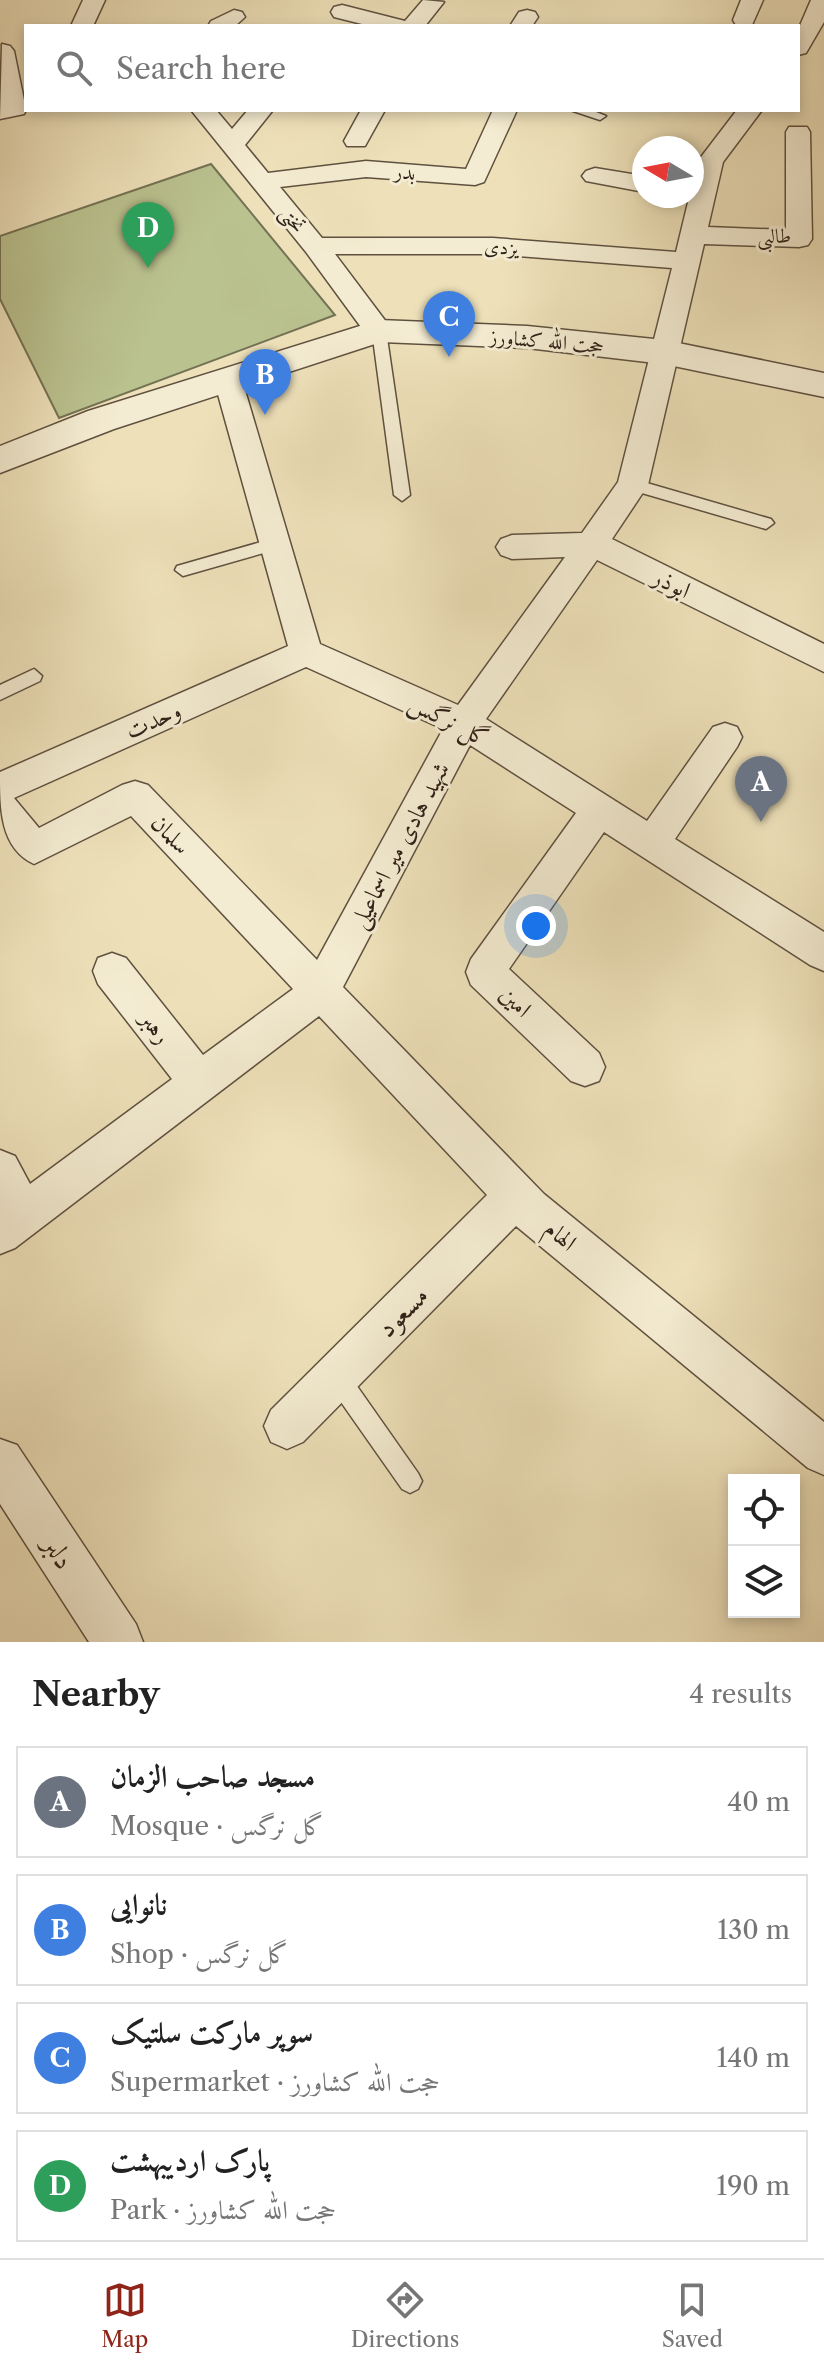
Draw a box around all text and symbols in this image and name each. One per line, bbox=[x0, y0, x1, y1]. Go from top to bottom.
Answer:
search box bbox=[24, 24, 800, 112]
icon: search bbox=[52, 46, 96, 90]
text: Search here bbox=[116, 50, 286, 87]
north arrow bbox=[632, 136, 704, 208]
street label: بدر bbox=[392, 159, 417, 185]
street label: تختی bbox=[273, 201, 311, 239]
pin: D bbox=[122, 202, 174, 268]
street label: طالبی bbox=[757, 223, 792, 254]
street label: یزدی bbox=[484, 234, 521, 260]
pin: C bbox=[423, 291, 475, 357]
street label: حجت الله کشاورز bbox=[487, 321, 605, 358]
pin: B bbox=[239, 349, 291, 415]
street label: ابوذر bbox=[646, 561, 696, 605]
street label: گل نرگس bbox=[403, 688, 494, 755]
street label: وحدت bbox=[121, 695, 185, 745]
pin: A bbox=[735, 756, 787, 822]
street label: شهید هادی میر اسماعیلی bbox=[343, 757, 458, 935]
street label: سلمان bbox=[145, 808, 197, 860]
your location bbox=[516, 906, 556, 946]
street label: امین bbox=[494, 979, 538, 1023]
street label: رهبر bbox=[132, 1002, 178, 1050]
street label: الهام bbox=[535, 1213, 583, 1262]
street label: مسعود bbox=[369, 1278, 436, 1345]
map controls bbox=[728, 1474, 800, 1618]
button: locate bbox=[728, 1474, 800, 1546]
street label: دلبر bbox=[33, 1526, 82, 1576]
button: layers bbox=[728, 1546, 800, 1618]
text: Nearby bbox=[32, 1673, 160, 1715]
text: 4 results bbox=[689, 1678, 792, 1710]
text: مسجد صاحب الزمان bbox=[110, 1758, 315, 1795]
text: A bbox=[50, 1786, 70, 1818]
text: 40 m bbox=[727, 1786, 790, 1818]
text: Mosque · گل نرگس bbox=[110, 1810, 324, 1842]
text: نانوایی bbox=[110, 1886, 167, 1923]
text: B bbox=[50, 1914, 70, 1946]
text: 130 m bbox=[717, 1914, 790, 1946]
text: Shop · گل نرگس bbox=[110, 1938, 288, 1970]
text: سوپر مارکت سلتیک bbox=[110, 2014, 313, 2051]
text: C bbox=[50, 2042, 70, 2074]
text: 140 m bbox=[716, 2042, 790, 2074]
text: Supermarket · حجت الله کشاورز bbox=[110, 2066, 440, 2098]
text: پارک اردیبهشت bbox=[110, 2142, 270, 2179]
text: D bbox=[49, 2170, 71, 2202]
text: 190 m bbox=[716, 2170, 790, 2202]
text: Park · حجت الله کشاورز bbox=[110, 2194, 336, 2226]
tab: Map bbox=[101, 2278, 148, 2353]
tab: Directions bbox=[351, 2278, 459, 2353]
tab: Saved bbox=[662, 2278, 723, 2353]

